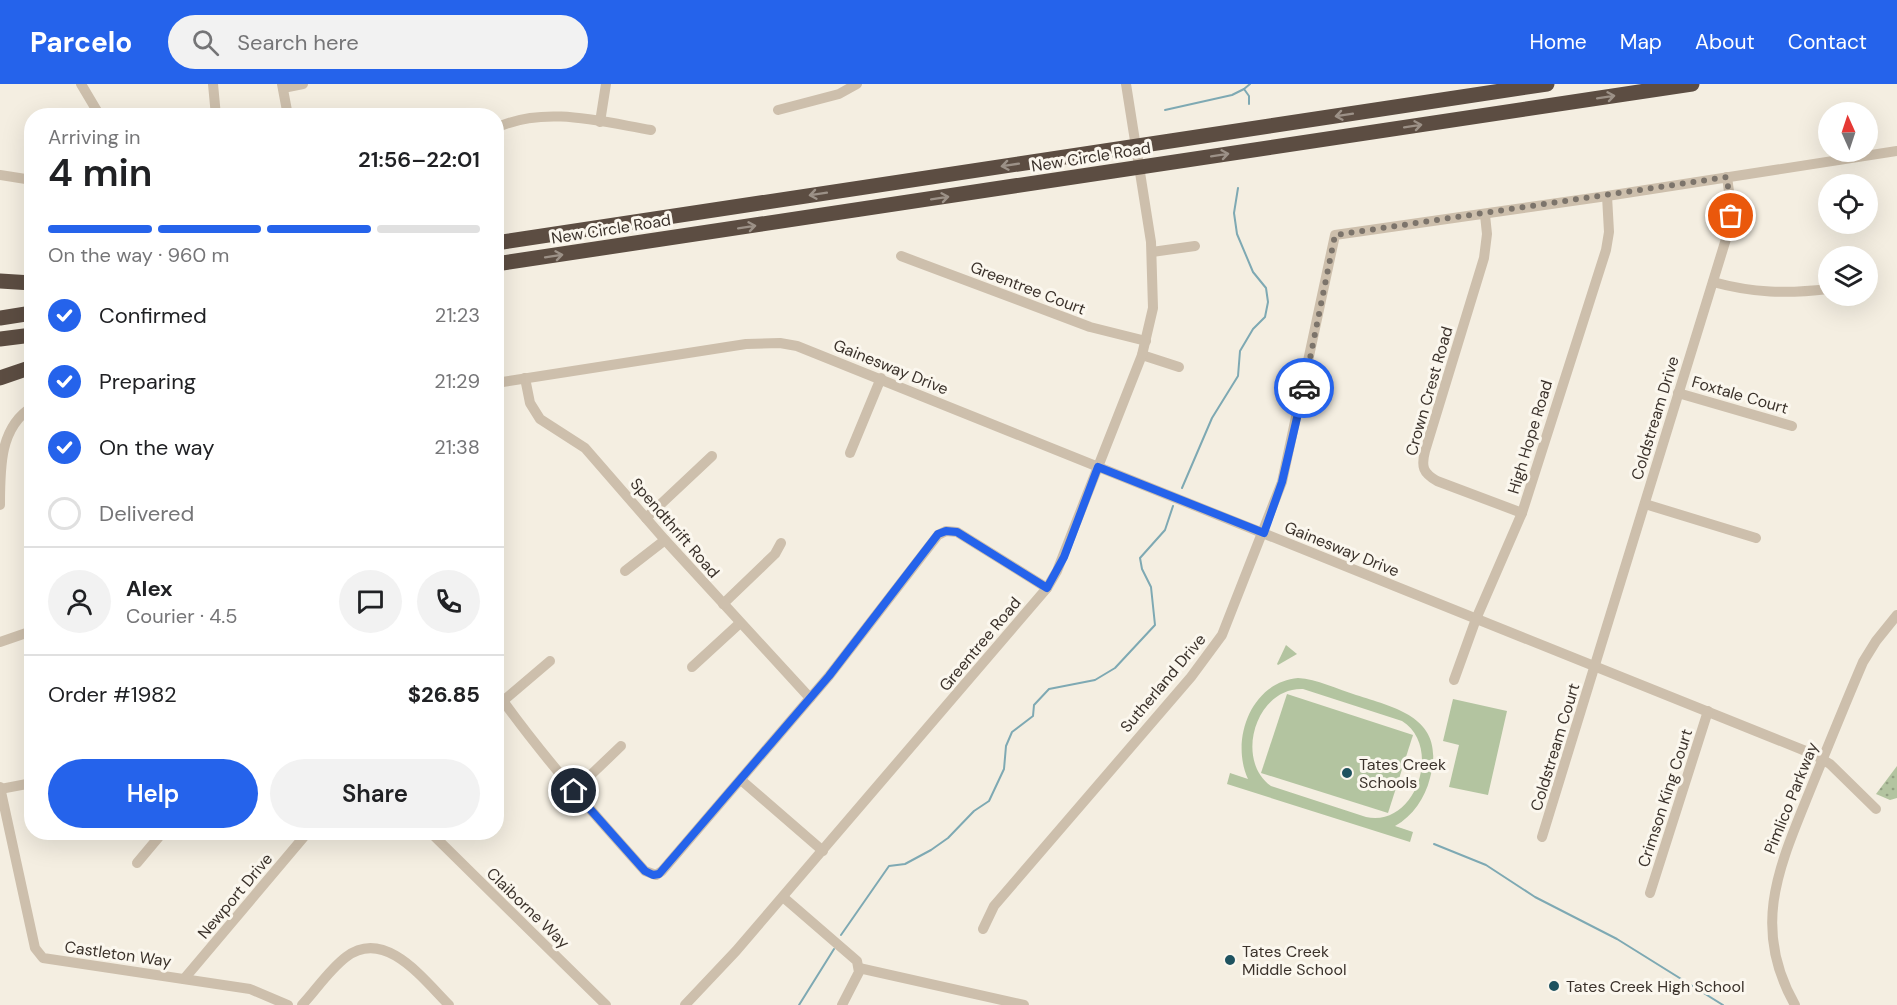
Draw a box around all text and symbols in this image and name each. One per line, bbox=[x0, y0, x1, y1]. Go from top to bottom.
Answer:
search box bbox=[168, 15, 588, 69]
text: Parcelo bbox=[30, 24, 132, 61]
icon: search bbox=[189, 26, 222, 59]
text: Search here bbox=[237, 28, 359, 57]
text: Home bbox=[1529, 28, 1587, 56]
text: Map bbox=[1620, 28, 1662, 56]
text: About bbox=[1695, 28, 1755, 56]
text: Contact bbox=[1788, 28, 1867, 56]
one-way arrow bbox=[1596, 91, 1615, 102]
north arrow bbox=[1818, 102, 1878, 162]
map controls bbox=[1818, 102, 1878, 306]
one-way arrow bbox=[1335, 109, 1355, 120]
one-way arrow bbox=[1403, 121, 1423, 132]
text: Arriving in bbox=[48, 124, 140, 150]
street label: New Circle Road bbox=[1030, 137, 1152, 177]
text: 21:56–22:01 bbox=[358, 145, 480, 174]
text: 4 min bbox=[48, 147, 152, 198]
one-way arrow bbox=[1210, 150, 1230, 161]
one-way arrow bbox=[1001, 160, 1021, 171]
button: locate bbox=[1818, 174, 1878, 234]
one-way arrow bbox=[808, 189, 828, 200]
pin bbox=[1705, 190, 1756, 241]
one-way arrow bbox=[930, 192, 949, 203]
icon: bag bbox=[1714, 199, 1747, 232]
street label: New Circle Road bbox=[550, 209, 672, 249]
one-way arrow bbox=[737, 221, 757, 232]
text: On the way · 960 m bbox=[48, 242, 229, 268]
button: layers bbox=[1818, 246, 1878, 306]
one-way arrow bbox=[544, 250, 564, 261]
street label: Greentree Court bbox=[967, 256, 1089, 320]
icon: check bbox=[48, 299, 81, 332]
text: Confirmed bbox=[99, 301, 207, 330]
text: 21:23 bbox=[435, 302, 480, 328]
street label: Crown Crest Road bbox=[1400, 324, 1458, 458]
street label: Gainesway Drive bbox=[830, 334, 952, 400]
street label: Coldstream Drive bbox=[1626, 354, 1684, 482]
courier bbox=[1274, 358, 1334, 418]
icon: check bbox=[48, 365, 81, 398]
text: Preparing bbox=[99, 367, 196, 396]
text: 21:29 bbox=[434, 368, 480, 394]
street label: Foxtale Court bbox=[1689, 371, 1791, 419]
icon: car bbox=[1288, 372, 1321, 405]
street label: High Hope Road bbox=[1503, 377, 1557, 497]
icon: check bbox=[48, 431, 81, 464]
text: On the way bbox=[99, 433, 214, 462]
text: 21:38 bbox=[434, 434, 480, 460]
street label: Spendthrift Road bbox=[626, 474, 724, 582]
text: Delivered bbox=[99, 499, 194, 528]
street label: Gainesway Drive bbox=[1281, 516, 1403, 582]
button: person bbox=[48, 570, 111, 633]
button: chat bbox=[339, 570, 402, 633]
button: phone bbox=[417, 570, 480, 633]
text: Alex bbox=[126, 574, 173, 603]
street label: Greentree Road bbox=[934, 593, 1026, 695]
text: Courier · 4.5 bbox=[126, 603, 238, 629]
street label: Sutherland Drive bbox=[1116, 629, 1210, 737]
text: Order #1982 bbox=[48, 680, 177, 709]
text: $26.85 bbox=[408, 680, 480, 709]
street label: Coldstream Court bbox=[1526, 680, 1584, 814]
street label: Crimson King Court bbox=[1633, 726, 1697, 870]
street label: Pimlico Parkway bbox=[1759, 739, 1823, 857]
place label: Tates Creek Schools bbox=[1359, 754, 1446, 793]
button: Help bbox=[48, 759, 258, 828]
button: Share bbox=[270, 759, 480, 828]
pin bbox=[548, 765, 599, 816]
marker: Tates Creek Schools bbox=[1340, 766, 1354, 780]
icon: home bbox=[557, 774, 590, 807]
street label: Newport Drive bbox=[193, 849, 277, 943]
street label: Claiborne Way bbox=[482, 863, 574, 953]
street label: Castleton Way bbox=[63, 936, 173, 972]
place label: Tates Creek Middle School bbox=[1242, 941, 1346, 980]
marker: Tates Creek Middle School bbox=[1223, 953, 1237, 967]
place label: Tates Creek High School bbox=[1566, 976, 1745, 997]
marker: Tates Creek High School bbox=[1547, 979, 1561, 993]

